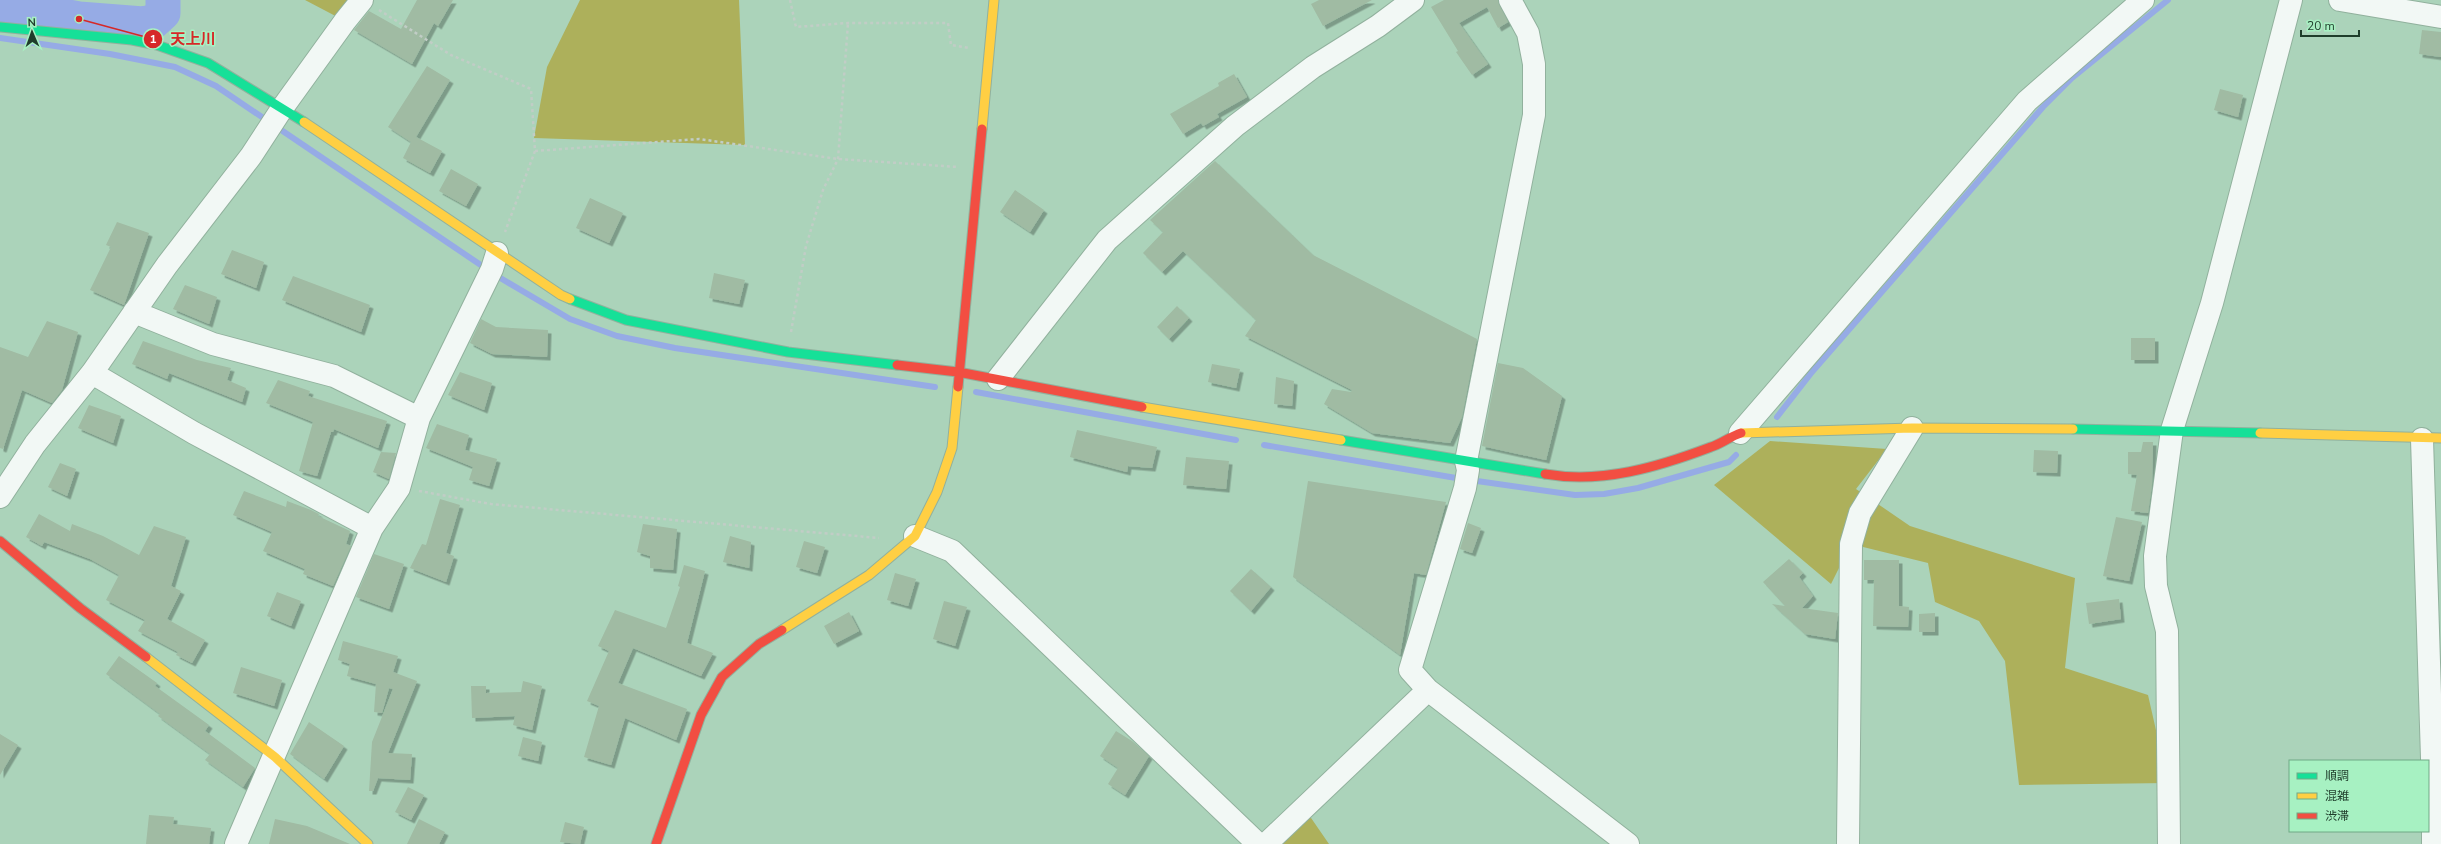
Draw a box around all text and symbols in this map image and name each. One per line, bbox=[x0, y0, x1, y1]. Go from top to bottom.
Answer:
north arrow bbox=[12, 12, 52, 52]
scale bar bbox=[2301, 12, 2359, 38]
text: N bbox=[27, 15, 36, 30]
text: 20 m bbox=[2307, 18, 2335, 34]
callout: 天上川 bbox=[143, 25, 224, 52]
text: 天上川 bbox=[170, 29, 216, 49]
text: 1 bbox=[149, 31, 157, 47]
legend bbox=[2289, 760, 2429, 832]
text: 順調 bbox=[2325, 768, 2349, 784]
text: 混雑 bbox=[2325, 788, 2349, 804]
text: 渋滞 bbox=[2325, 808, 2349, 824]

